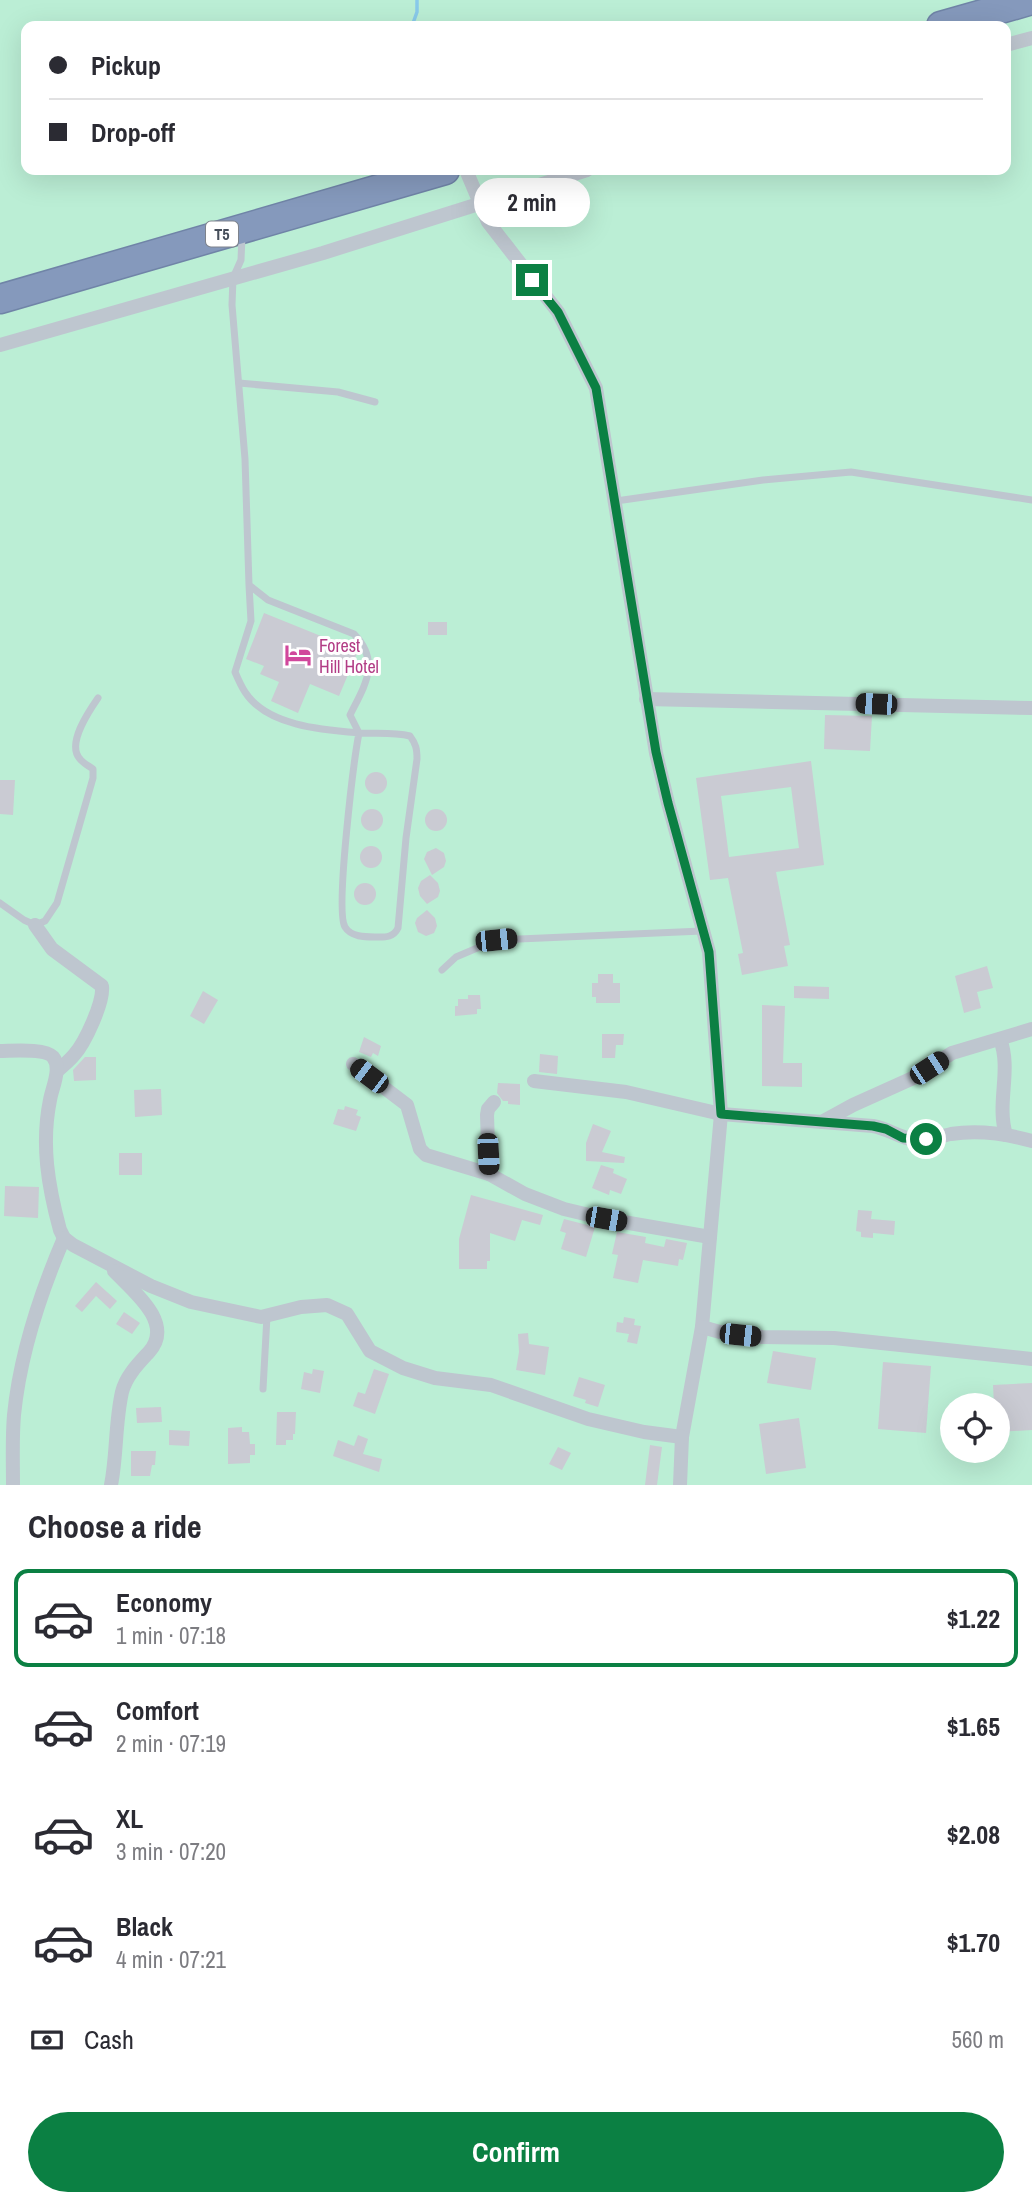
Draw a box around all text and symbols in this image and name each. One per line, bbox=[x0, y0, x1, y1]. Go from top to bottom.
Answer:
text: Pickup bbox=[91, 48, 161, 83]
text: Drop-off bbox=[91, 115, 175, 150]
callout: 2 min bbox=[474, 178, 590, 228]
text: 2 min bbox=[507, 187, 557, 218]
road number: T5 bbox=[206, 222, 238, 246]
route end bbox=[516, 264, 548, 296]
place label: Forest Hill Hotel bbox=[319, 633, 379, 679]
hotel icon: Forest Hill Hotel bbox=[283, 640, 313, 670]
car bbox=[855, 693, 898, 715]
car bbox=[475, 927, 518, 953]
car bbox=[906, 1048, 953, 1088]
car bbox=[346, 1055, 393, 1097]
route start bbox=[910, 1123, 942, 1155]
car bbox=[477, 1132, 500, 1176]
car bbox=[584, 1205, 629, 1233]
car bbox=[719, 1322, 762, 1348]
map controls bbox=[940, 1393, 1010, 1463]
button: locate bbox=[940, 1393, 1010, 1463]
text: Choose a ride bbox=[28, 1505, 202, 1548]
text: Economy bbox=[116, 1585, 212, 1620]
icon: car bbox=[32, 1587, 95, 1650]
text: $1.22 bbox=[947, 1601, 1000, 1636]
text: 1 min · 07:18 bbox=[116, 1620, 226, 1651]
text: Comfort bbox=[116, 1693, 199, 1728]
icon: car bbox=[32, 1695, 95, 1758]
text: $1.65 bbox=[947, 1709, 1000, 1744]
text: 2 min · 07:19 bbox=[116, 1728, 226, 1759]
text: XL bbox=[116, 1801, 143, 1836]
icon: car bbox=[32, 1803, 95, 1866]
text: $2.08 bbox=[947, 1817, 1000, 1852]
text: 3 min · 07:20 bbox=[116, 1836, 226, 1867]
text: Black bbox=[116, 1909, 173, 1944]
icon: car bbox=[32, 1911, 95, 1974]
text: $1.70 bbox=[947, 1925, 1000, 1960]
text: 4 min · 07:21 bbox=[116, 1944, 226, 1975]
icon: cash bbox=[28, 2021, 66, 2059]
text: Cash bbox=[84, 2022, 134, 2057]
text: 560 m bbox=[952, 2024, 1004, 2055]
button: Confirm bbox=[28, 2112, 1004, 2192]

